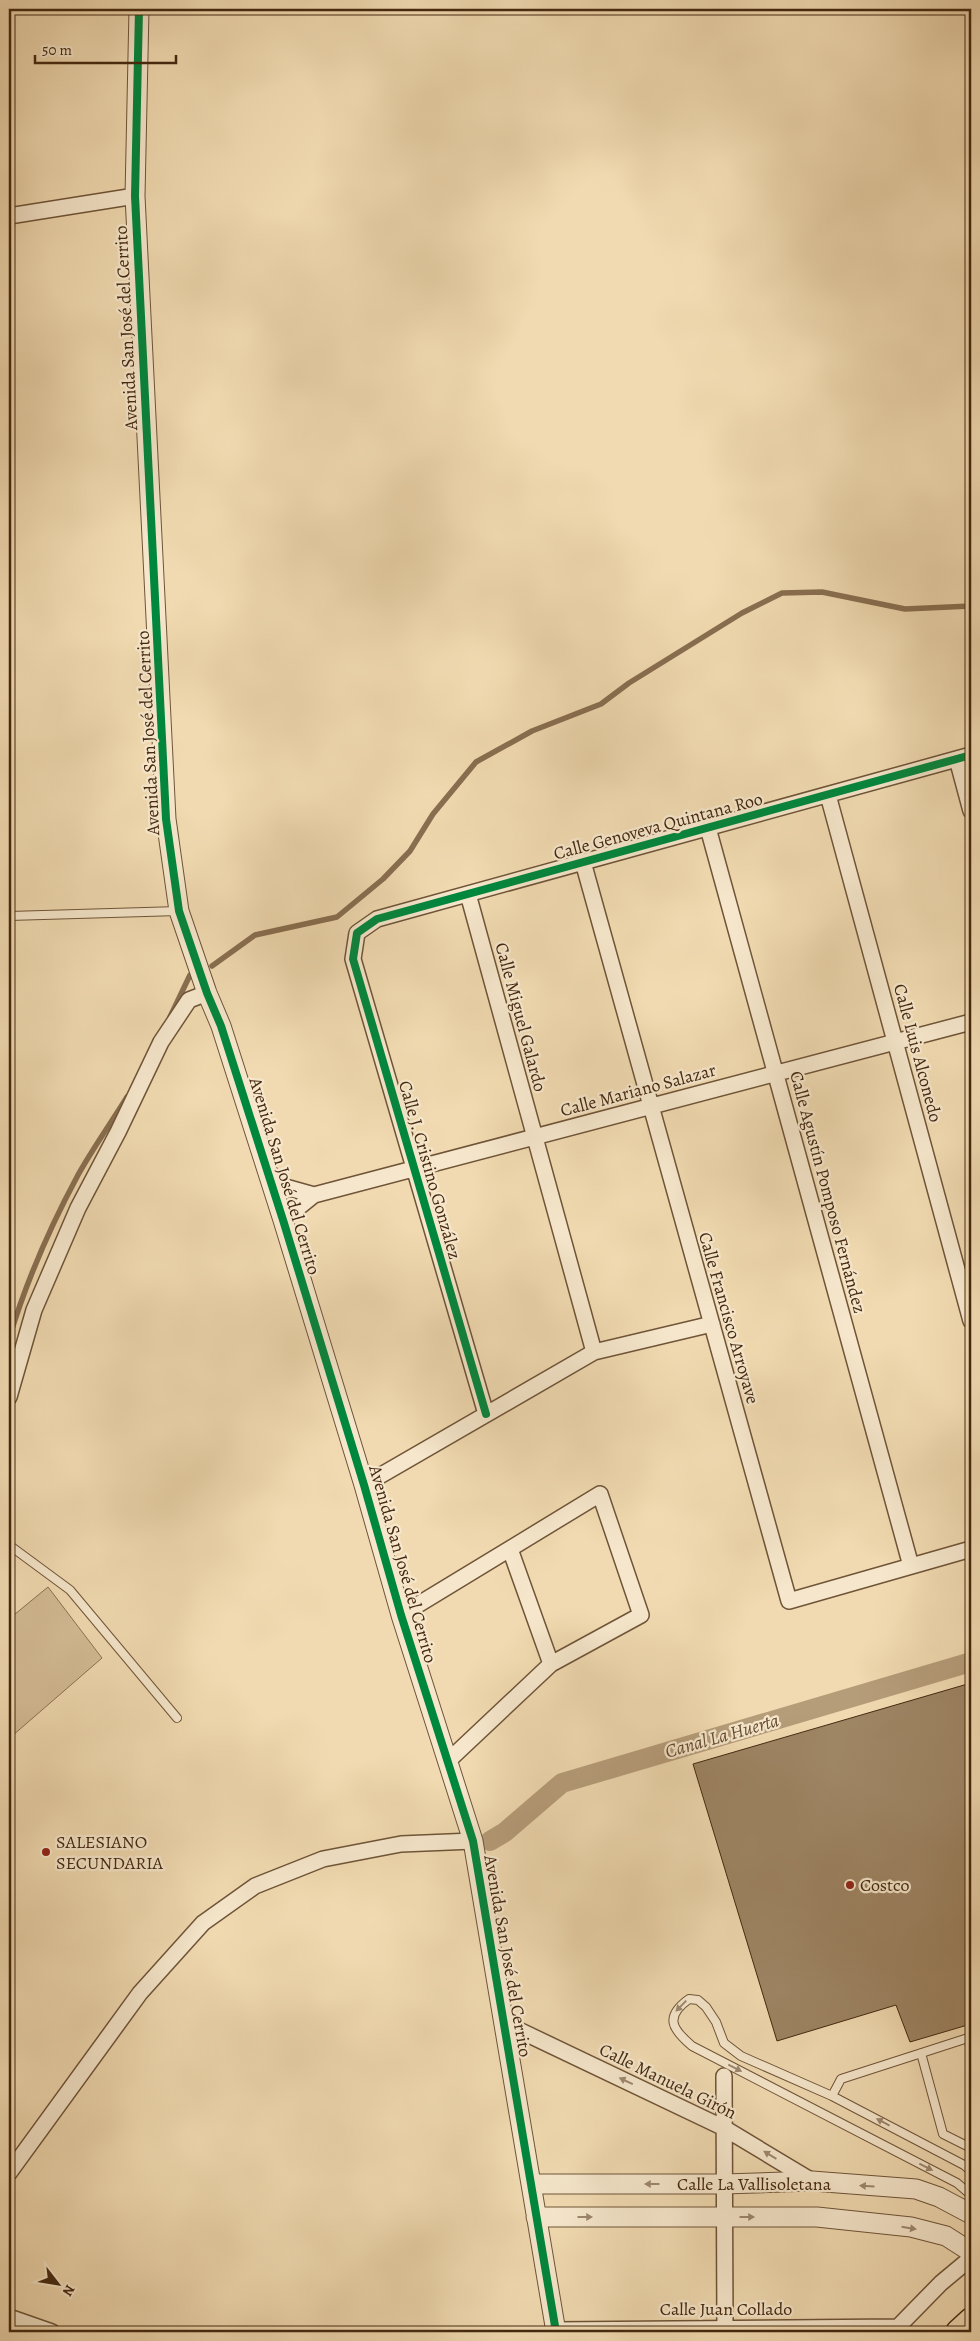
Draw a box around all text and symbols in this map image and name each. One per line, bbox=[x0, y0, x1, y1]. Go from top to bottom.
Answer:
scale bar bbox=[35, 32, 176, 64]
text: 50 m bbox=[42, 40, 72, 60]
street label: Avenida San José del Cerrito bbox=[109, 225, 143, 432]
street label: Avenida San José del Cerrito bbox=[131, 630, 165, 837]
street label: Calle Genoveva Quintana Roo bbox=[551, 787, 765, 865]
street label: Calle Miguel Galardo bbox=[490, 940, 552, 1094]
street label: Calle Luis Alconedo bbox=[888, 981, 948, 1125]
street label: Calle Mariano Salazar bbox=[558, 1058, 719, 1122]
street label: Calle Agustín Pomposo Fernández bbox=[784, 1068, 872, 1316]
street label: Avenida San José del Cerrito bbox=[243, 1074, 326, 1278]
street label: Calle J. Cristino González bbox=[393, 1078, 467, 1262]
street label: Calle Francisco Arroyave bbox=[693, 1229, 765, 1407]
street label: Avenida San José del Cerrito bbox=[363, 1461, 443, 1666]
water label: Canal La Huerta bbox=[662, 1707, 782, 1765]
place label: SALESIANO SECUNDARIA bbox=[56, 1830, 164, 1875]
marker: SALESIANO SECUNDARIA bbox=[40, 1846, 52, 1858]
street label: Avenida San José del Cerrito bbox=[478, 1852, 538, 2059]
place label: Costco bbox=[860, 1873, 909, 1897]
marker: Costco bbox=[844, 1879, 856, 1891]
one-way arrow bbox=[675, 2000, 687, 2012]
street label: Calle Manuela Girón bbox=[595, 2037, 741, 2125]
one-way arrow bbox=[728, 2064, 743, 2072]
one-way arrow bbox=[619, 2077, 633, 2085]
one-way arrow bbox=[876, 2118, 890, 2126]
one-way arrow bbox=[763, 2151, 776, 2160]
one-way arrow bbox=[919, 2163, 933, 2171]
street label: Calle La Vallisoletana bbox=[677, 2172, 832, 2196]
one-way arrow bbox=[644, 2180, 660, 2188]
one-way arrow bbox=[858, 2181, 874, 2189]
one-way arrow bbox=[577, 2213, 593, 2221]
one-way arrow bbox=[740, 2213, 756, 2221]
one-way arrow bbox=[902, 2224, 918, 2232]
north arrow bbox=[32, 2258, 82, 2308]
text: N bbox=[58, 2281, 79, 2300]
street label: Calle Juan Collado bbox=[660, 2297, 792, 2321]

